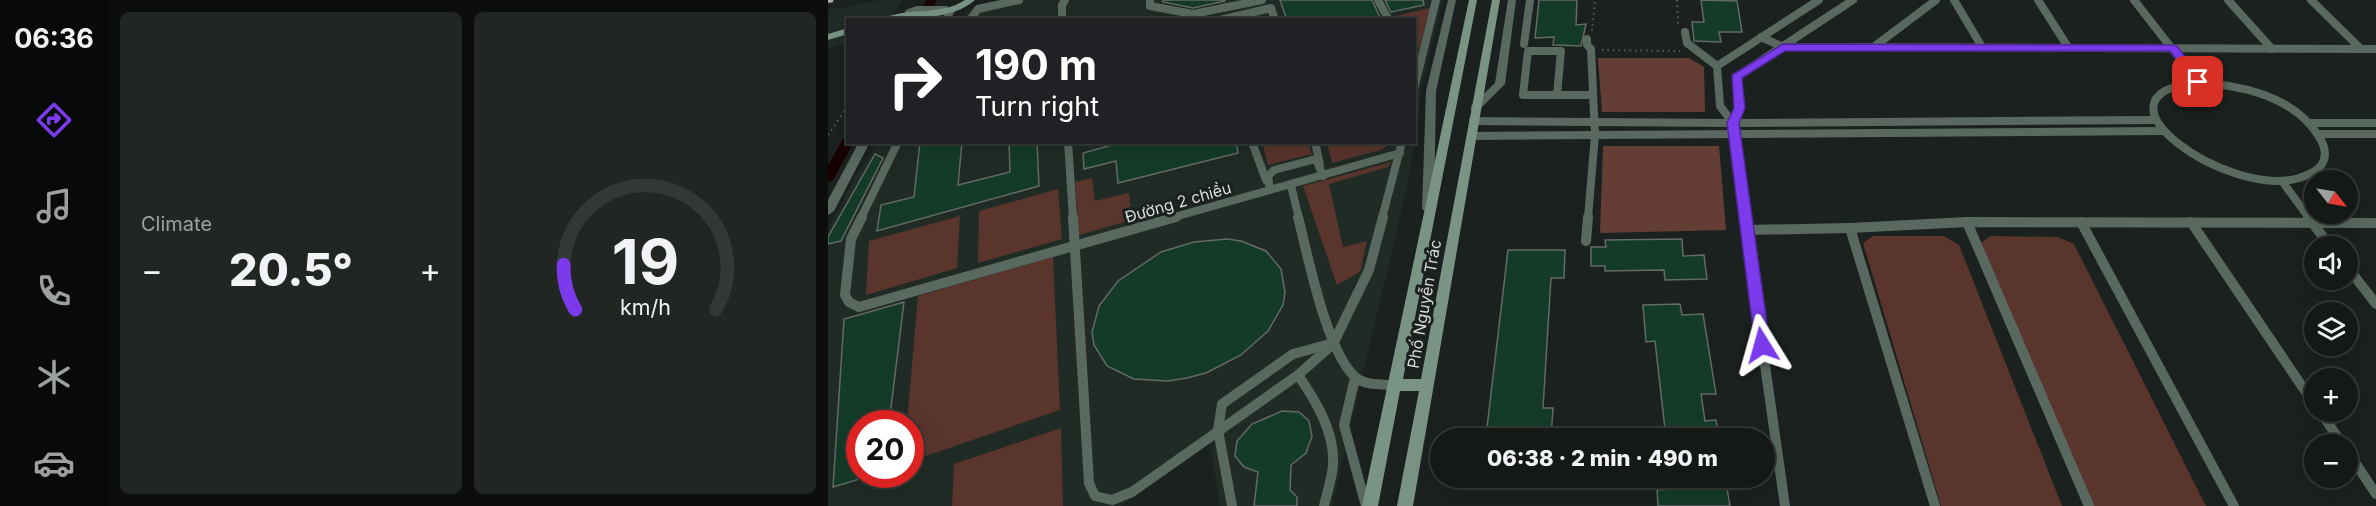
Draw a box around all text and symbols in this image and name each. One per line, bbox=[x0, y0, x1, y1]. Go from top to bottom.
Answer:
text: 06:36 bbox=[14, 22, 94, 55]
text: 190 m bbox=[975, 39, 1097, 90]
icon: right bbox=[876, 42, 954, 120]
pin bbox=[2172, 56, 2223, 107]
icon: arrive bbox=[2181, 65, 2214, 98]
text: Turn right bbox=[975, 90, 1099, 123]
icon: directions bbox=[33, 99, 75, 141]
north arrow bbox=[2304, 170, 2358, 224]
map controls bbox=[2304, 170, 2358, 488]
street label: Đường 2 chiều bbox=[1122, 177, 1234, 227]
icon: music bbox=[33, 185, 75, 227]
text: Climate bbox=[141, 212, 212, 236]
text: 19 bbox=[611, 224, 679, 299]
button: sound bbox=[2304, 236, 2358, 290]
street label: Phố Nguyễn Trác bbox=[1403, 238, 1445, 370]
text: 20.5° bbox=[229, 242, 353, 297]
text: − bbox=[141, 250, 163, 290]
text: + bbox=[419, 250, 441, 290]
icon: phone bbox=[33, 270, 75, 312]
text: km/h bbox=[620, 294, 670, 320]
button: layers bbox=[2304, 302, 2358, 356]
position arrow bbox=[1730, 313, 1794, 377]
icon: climate bbox=[33, 356, 75, 398]
button: + bbox=[2304, 368, 2358, 422]
speed limit sign: 20 bbox=[846, 410, 924, 488]
button: − bbox=[2304, 434, 2358, 488]
icon: car bbox=[33, 442, 75, 484]
text: 06:38 · 2 min · 490 m bbox=[1487, 445, 1718, 471]

